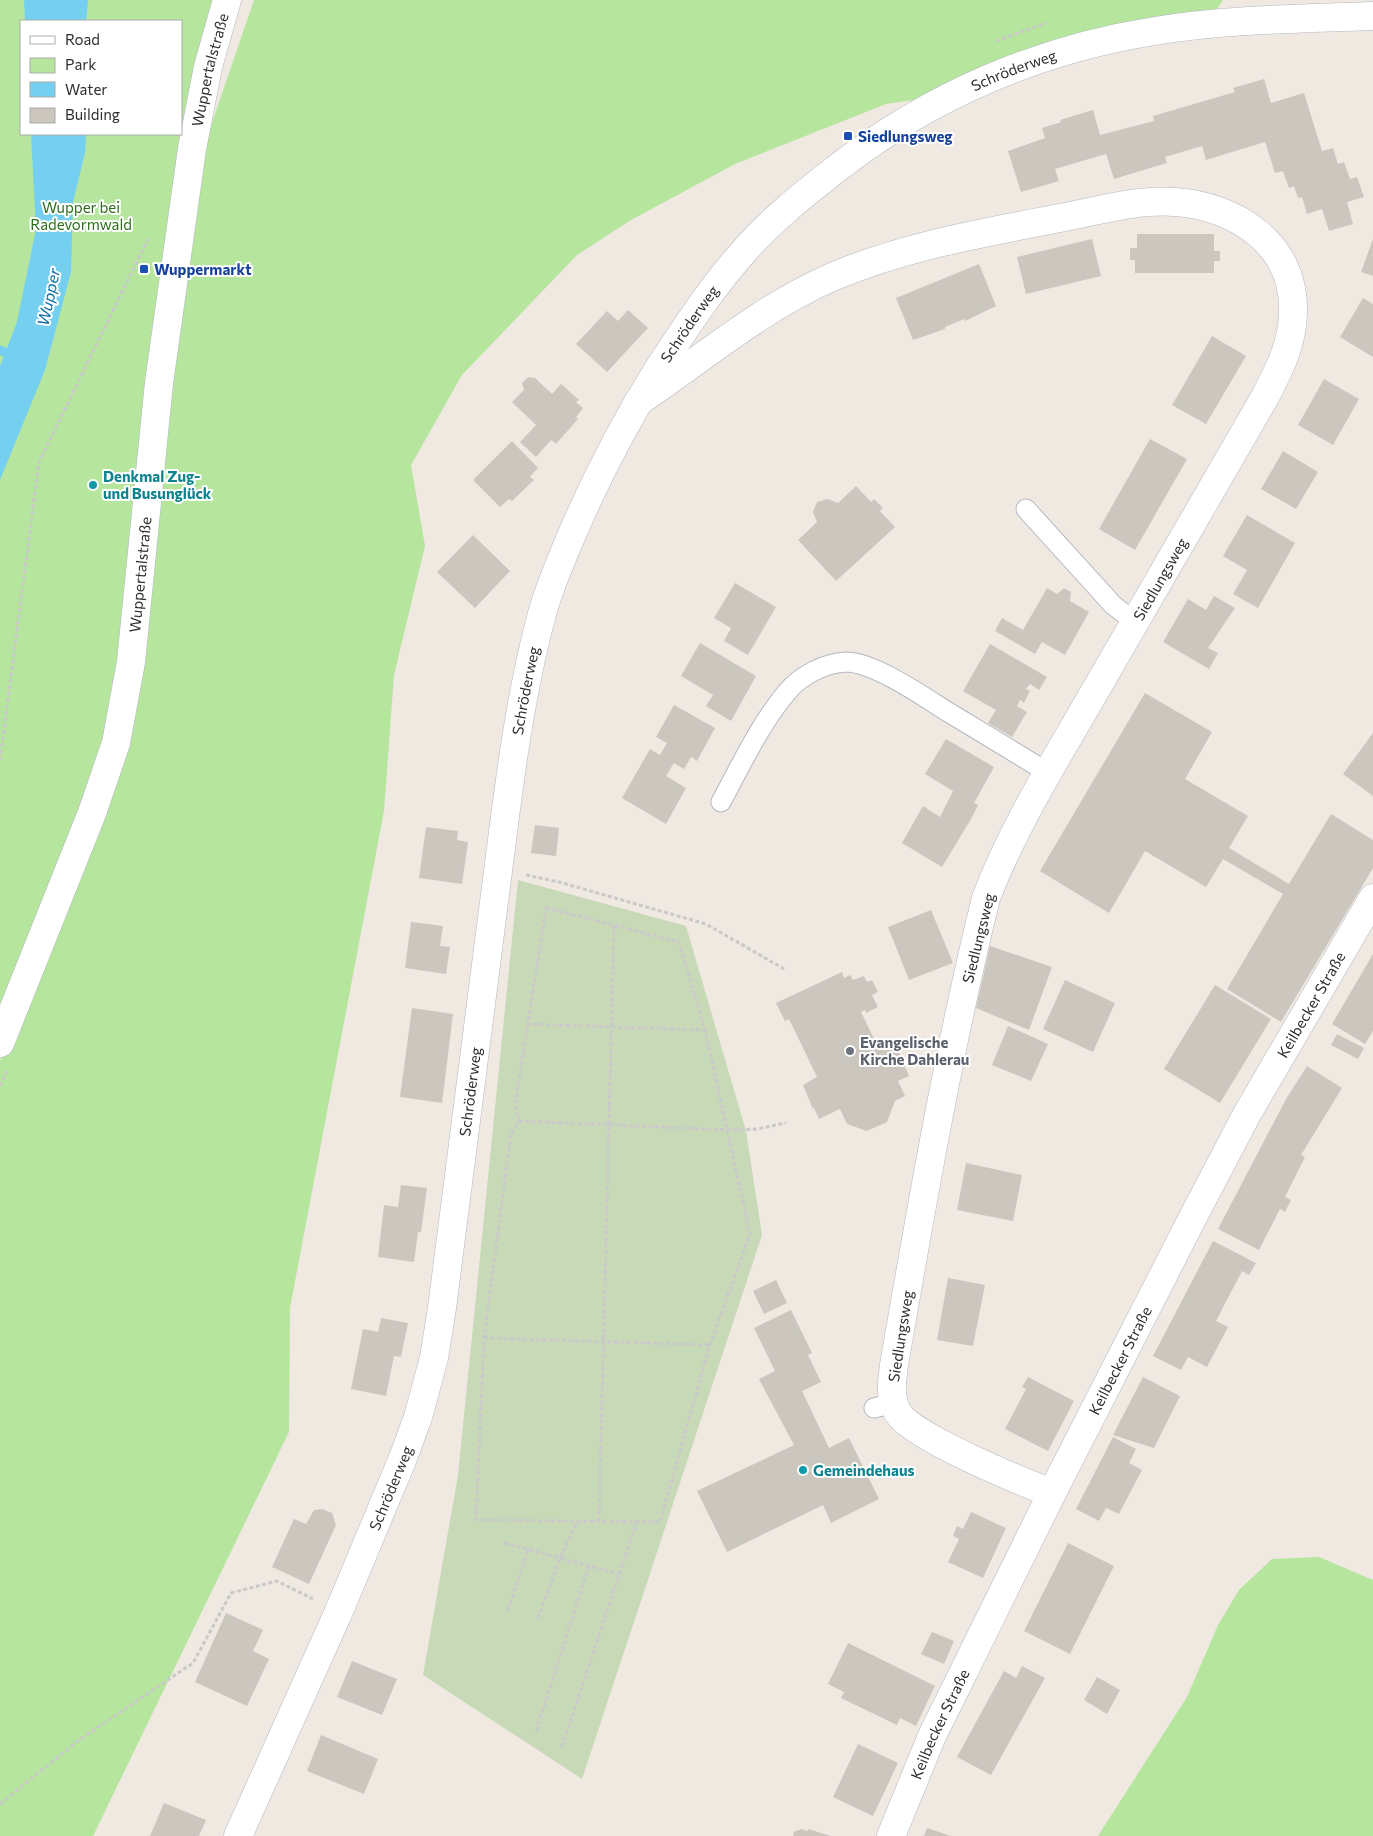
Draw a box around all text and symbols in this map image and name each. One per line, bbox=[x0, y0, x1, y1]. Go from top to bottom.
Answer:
street label: Wuppertalstraße bbox=[188, 11, 232, 128]
legend bbox=[20, 20, 182, 135]
text: Road bbox=[65, 30, 100, 48]
street label: Schröderweg bbox=[968, 45, 1058, 94]
text: Park bbox=[65, 55, 96, 73]
text: Water bbox=[65, 80, 107, 98]
text: Building bbox=[65, 105, 120, 123]
place label: Siedlungsweg bbox=[858, 127, 953, 145]
marker: Siedlungsweg bbox=[842, 130, 854, 142]
park label: Wupper bei Radevormwald bbox=[30, 198, 132, 233]
place label: Wuppermarkt bbox=[154, 260, 251, 278]
marker: Wuppermarkt bbox=[138, 263, 150, 275]
water label: Wupper bbox=[33, 266, 63, 327]
street label: Schröderweg bbox=[656, 282, 722, 366]
place label: Denkmal Zug- und Busunglück bbox=[103, 467, 212, 502]
marker: Denkmal Zug- und Busunglück bbox=[87, 479, 99, 491]
street label: Wuppertalstraße bbox=[125, 516, 155, 633]
street label: Siedlungsweg bbox=[1129, 534, 1191, 624]
street label: Schröderweg bbox=[508, 644, 543, 736]
street label: Siedlungsweg bbox=[958, 891, 998, 985]
street label: Keilbecker Straße bbox=[1273, 948, 1349, 1061]
place label: Evangelische Kirche Dahlerau bbox=[860, 1033, 969, 1068]
marker: Evangelische Kirche Dahlerau bbox=[844, 1045, 856, 1057]
street label: Schröderweg bbox=[455, 1046, 484, 1137]
street label: Siedlungsweg bbox=[884, 1289, 916, 1383]
street label: Keilbecker Straße bbox=[1085, 1303, 1155, 1418]
street label: Schröderweg bbox=[365, 1443, 416, 1533]
place label: Gemeindehaus bbox=[813, 1461, 914, 1479]
marker: Gemeindehaus bbox=[797, 1464, 809, 1476]
street label: Keilbecker Straße bbox=[906, 1666, 973, 1782]

